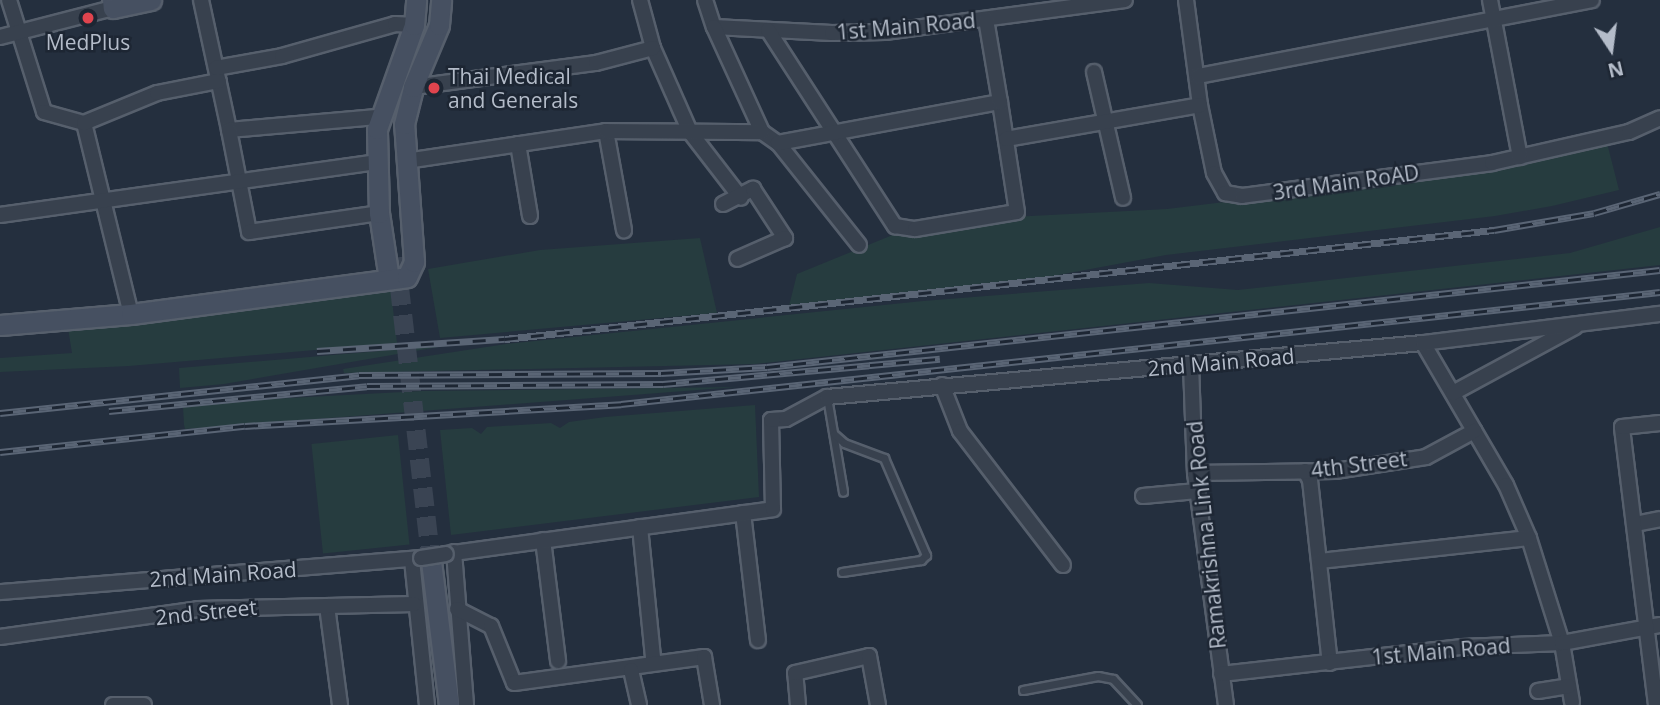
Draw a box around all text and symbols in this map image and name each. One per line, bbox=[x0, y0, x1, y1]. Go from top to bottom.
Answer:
street label: 1st Main Road bbox=[836, 7, 976, 45]
marker: MedPlus bbox=[80, 10, 96, 26]
north arrow bbox=[1576, 14, 1646, 84]
place label: MedPlus bbox=[46, 29, 130, 55]
text: N bbox=[1605, 55, 1626, 84]
place label: Thai Medical and Generals bbox=[448, 63, 578, 113]
marker: Thai Medical and Generals bbox=[426, 80, 442, 96]
street label: 3rd Main RoAD bbox=[1271, 159, 1421, 205]
street label: 2nd Main Road bbox=[1146, 343, 1296, 381]
street label: Ramakrishna Link Road bbox=[1181, 420, 1231, 650]
street label: 4th Street bbox=[1310, 446, 1408, 482]
street label: 2nd Main Road bbox=[149, 556, 297, 592]
street label: 2nd Street bbox=[154, 594, 258, 630]
street label: 1st Main Road bbox=[1371, 632, 1511, 670]

